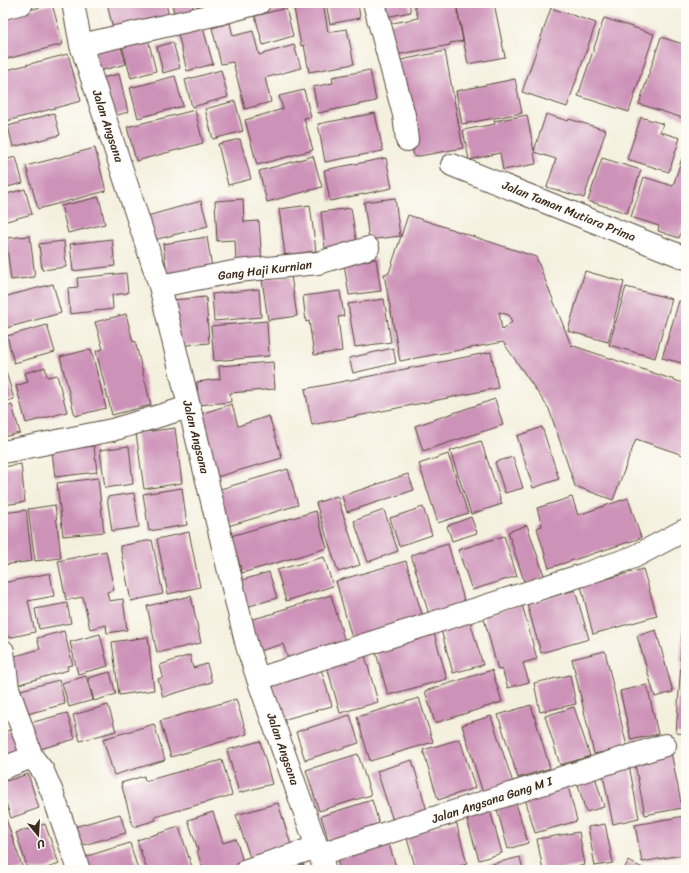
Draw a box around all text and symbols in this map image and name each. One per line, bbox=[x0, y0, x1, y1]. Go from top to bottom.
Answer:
street label: Jalan Angsana bbox=[86, 86, 130, 166]
street label: Jalan Taman Mutiara Prima bbox=[498, 174, 639, 248]
street label: Gang Haji Kurnian bbox=[217, 253, 314, 287]
street label: Jalan Angsana bbox=[176, 397, 216, 477]
street label: Jalan Angsana bbox=[260, 709, 306, 789]
street label: Jalan Angsana Gang M I bbox=[428, 770, 556, 830]
north arrow bbox=[18, 815, 58, 855]
text: U bbox=[34, 834, 47, 854]

